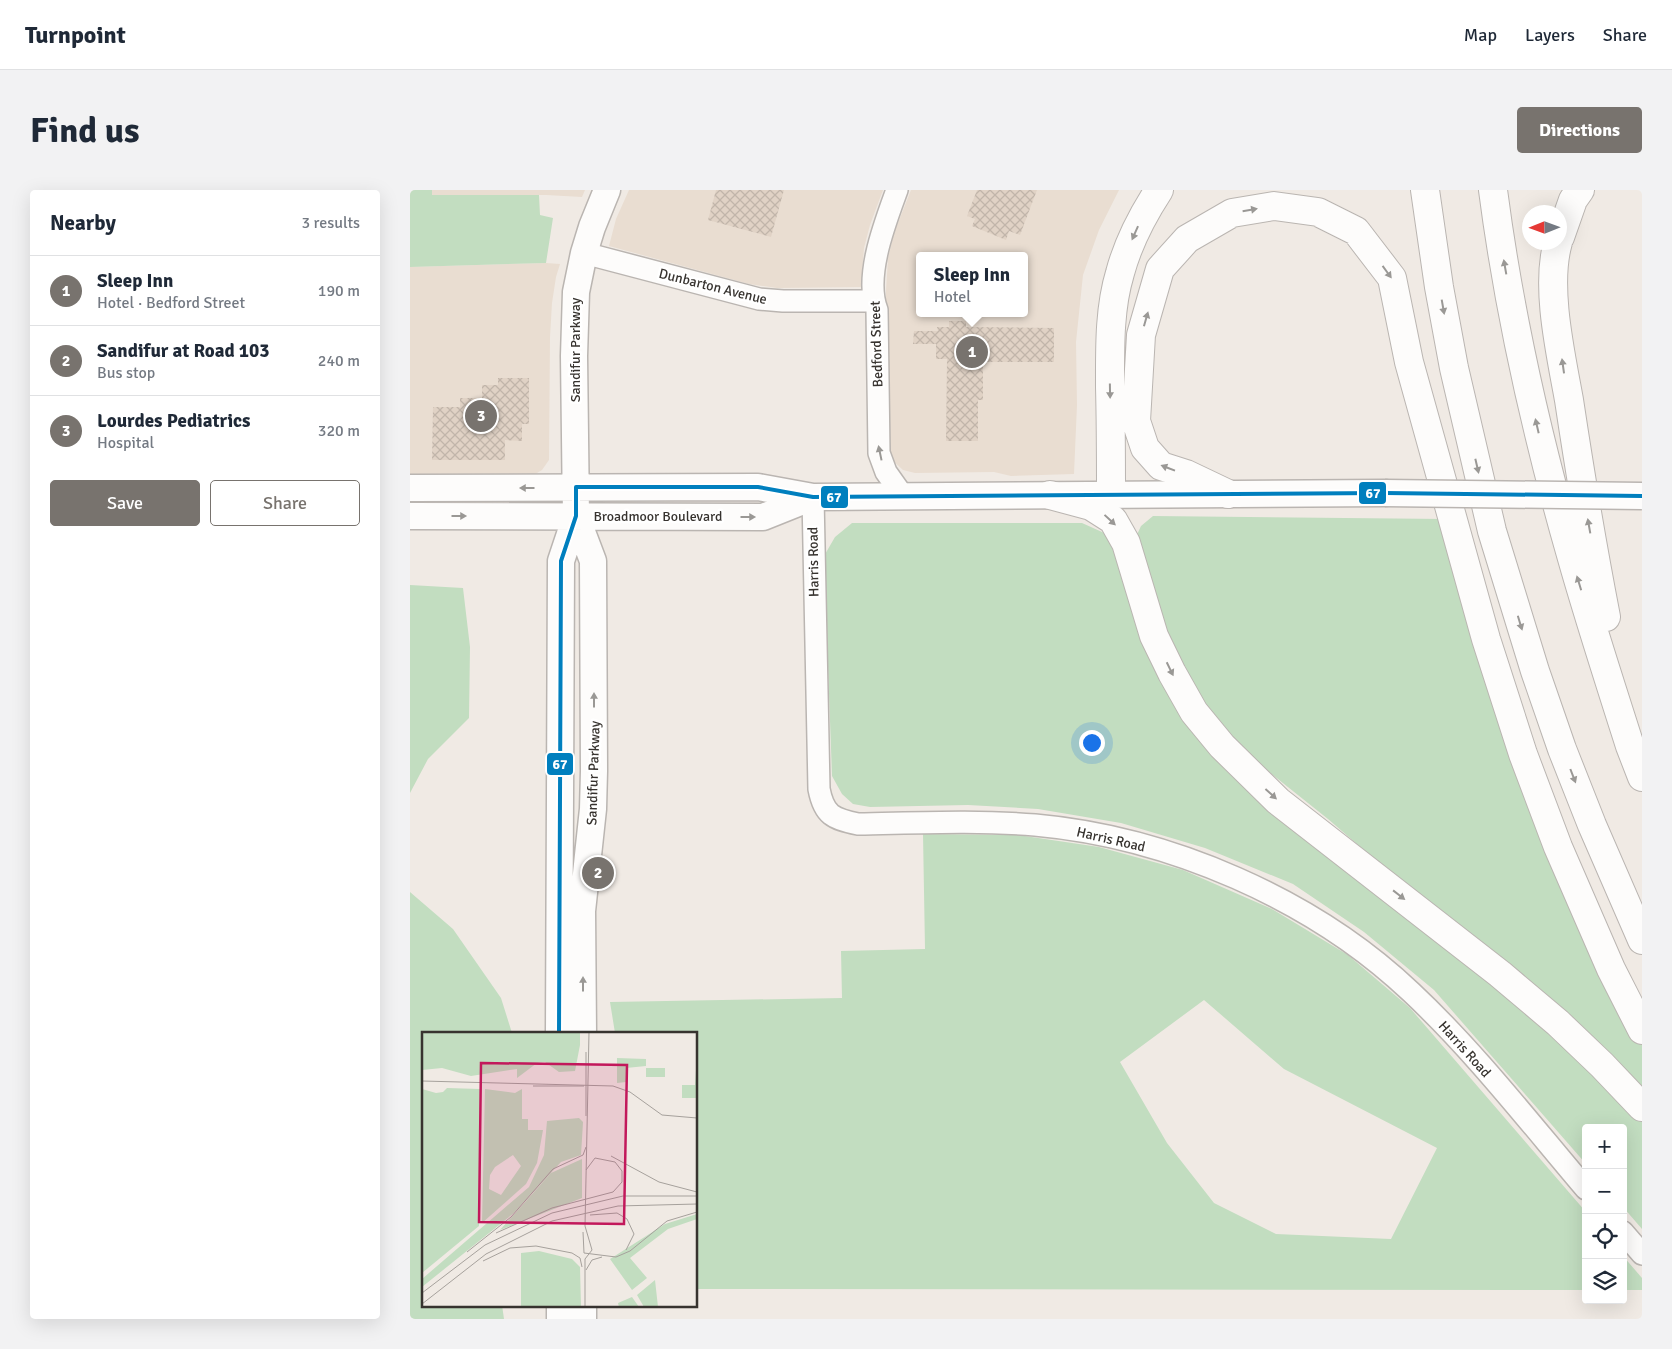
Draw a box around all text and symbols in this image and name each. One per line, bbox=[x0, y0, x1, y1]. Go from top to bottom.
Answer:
text: Turnpoint bbox=[25, 20, 126, 50]
text: Map bbox=[1464, 24, 1497, 46]
text: Layers bbox=[1525, 24, 1575, 46]
text: Share bbox=[1603, 24, 1647, 46]
button: Directions bbox=[1517, 107, 1642, 153]
text: Find us bbox=[30, 109, 140, 152]
north arrow bbox=[1522, 205, 1567, 250]
one-way arrow bbox=[1243, 206, 1259, 214]
text: Nearby bbox=[50, 210, 116, 236]
text: 3 results bbox=[301, 213, 360, 233]
one-way arrow bbox=[1131, 226, 1139, 240]
popup bbox=[916, 252, 1028, 317]
one-way arrow bbox=[1500, 258, 1508, 274]
text: Sleep Inn bbox=[934, 263, 1010, 287]
street label: Dunbarton Avenue bbox=[657, 265, 769, 308]
one-way arrow bbox=[1382, 266, 1392, 279]
text: Sleep Inn bbox=[97, 269, 173, 293]
text: 1 bbox=[62, 281, 70, 301]
text: 190 m bbox=[318, 281, 360, 301]
text: Hotel bbox=[934, 287, 971, 307]
text: Hotel · Bedford Street bbox=[97, 293, 245, 313]
street label: Sandifur Parkway bbox=[567, 297, 584, 402]
street label: Bedford Street bbox=[866, 300, 887, 388]
one-way arrow bbox=[1439, 300, 1447, 315]
one-way arrow bbox=[1142, 311, 1150, 326]
pin: 1 bbox=[956, 333, 988, 371]
text: Sandifur at Road 103 bbox=[97, 339, 270, 363]
text: 2 bbox=[62, 351, 70, 371]
text: 240 m bbox=[318, 351, 360, 371]
one-way arrow bbox=[1559, 358, 1567, 374]
text: Bus stop bbox=[97, 363, 155, 383]
one-way arrow bbox=[1106, 384, 1114, 400]
pin: 3 bbox=[465, 397, 497, 435]
text: Lourdes Pediatrics bbox=[97, 409, 251, 433]
one-way arrow bbox=[1533, 418, 1541, 434]
text: 3 bbox=[62, 421, 70, 441]
text: 320 m bbox=[318, 421, 360, 441]
text: Hospital bbox=[97, 433, 154, 453]
one-way arrow bbox=[876, 445, 884, 461]
one-way arrow bbox=[1473, 459, 1481, 474]
one-way arrow bbox=[1161, 463, 1175, 471]
button: Save bbox=[50, 480, 200, 526]
button: Share bbox=[210, 480, 360, 526]
line badge: 67 bbox=[1358, 481, 1387, 505]
one-way arrow bbox=[519, 484, 535, 492]
line badge: 67 bbox=[820, 485, 849, 509]
text: 67 bbox=[1365, 485, 1381, 502]
text: 67 bbox=[826, 489, 842, 506]
street label: Broadmoor Boulevard bbox=[594, 508, 722, 525]
one-way arrow bbox=[451, 512, 467, 520]
one-way arrow bbox=[740, 513, 756, 521]
one-way arrow bbox=[1104, 514, 1116, 526]
one-way arrow bbox=[1585, 518, 1593, 534]
street label: Harris Road bbox=[804, 527, 823, 597]
one-way arrow bbox=[1575, 575, 1583, 590]
one-way arrow bbox=[1517, 615, 1525, 630]
one-way arrow bbox=[1166, 662, 1174, 676]
one-way arrow bbox=[590, 691, 598, 707]
street label: Sandifur Parkway bbox=[583, 720, 604, 826]
your location bbox=[1079, 730, 1105, 756]
line badge: 67 bbox=[546, 752, 574, 776]
text: 67 bbox=[552, 756, 568, 773]
one-way arrow bbox=[1570, 769, 1577, 784]
one-way arrow bbox=[1265, 789, 1278, 800]
street label: Harris Road bbox=[1075, 823, 1147, 856]
pin: 2 bbox=[582, 854, 614, 892]
one-way arrow bbox=[1392, 890, 1406, 900]
one-way arrow bbox=[579, 976, 587, 992]
street label: Harris Road bbox=[1435, 1018, 1494, 1081]
inset map bbox=[422, 1032, 698, 1306]
map controls bbox=[1582, 1124, 1627, 1304]
button: + bbox=[1582, 1124, 1627, 1169]
button: − bbox=[1582, 1169, 1627, 1214]
button: locate bbox=[1582, 1214, 1627, 1259]
button: layers bbox=[1582, 1259, 1627, 1304]

